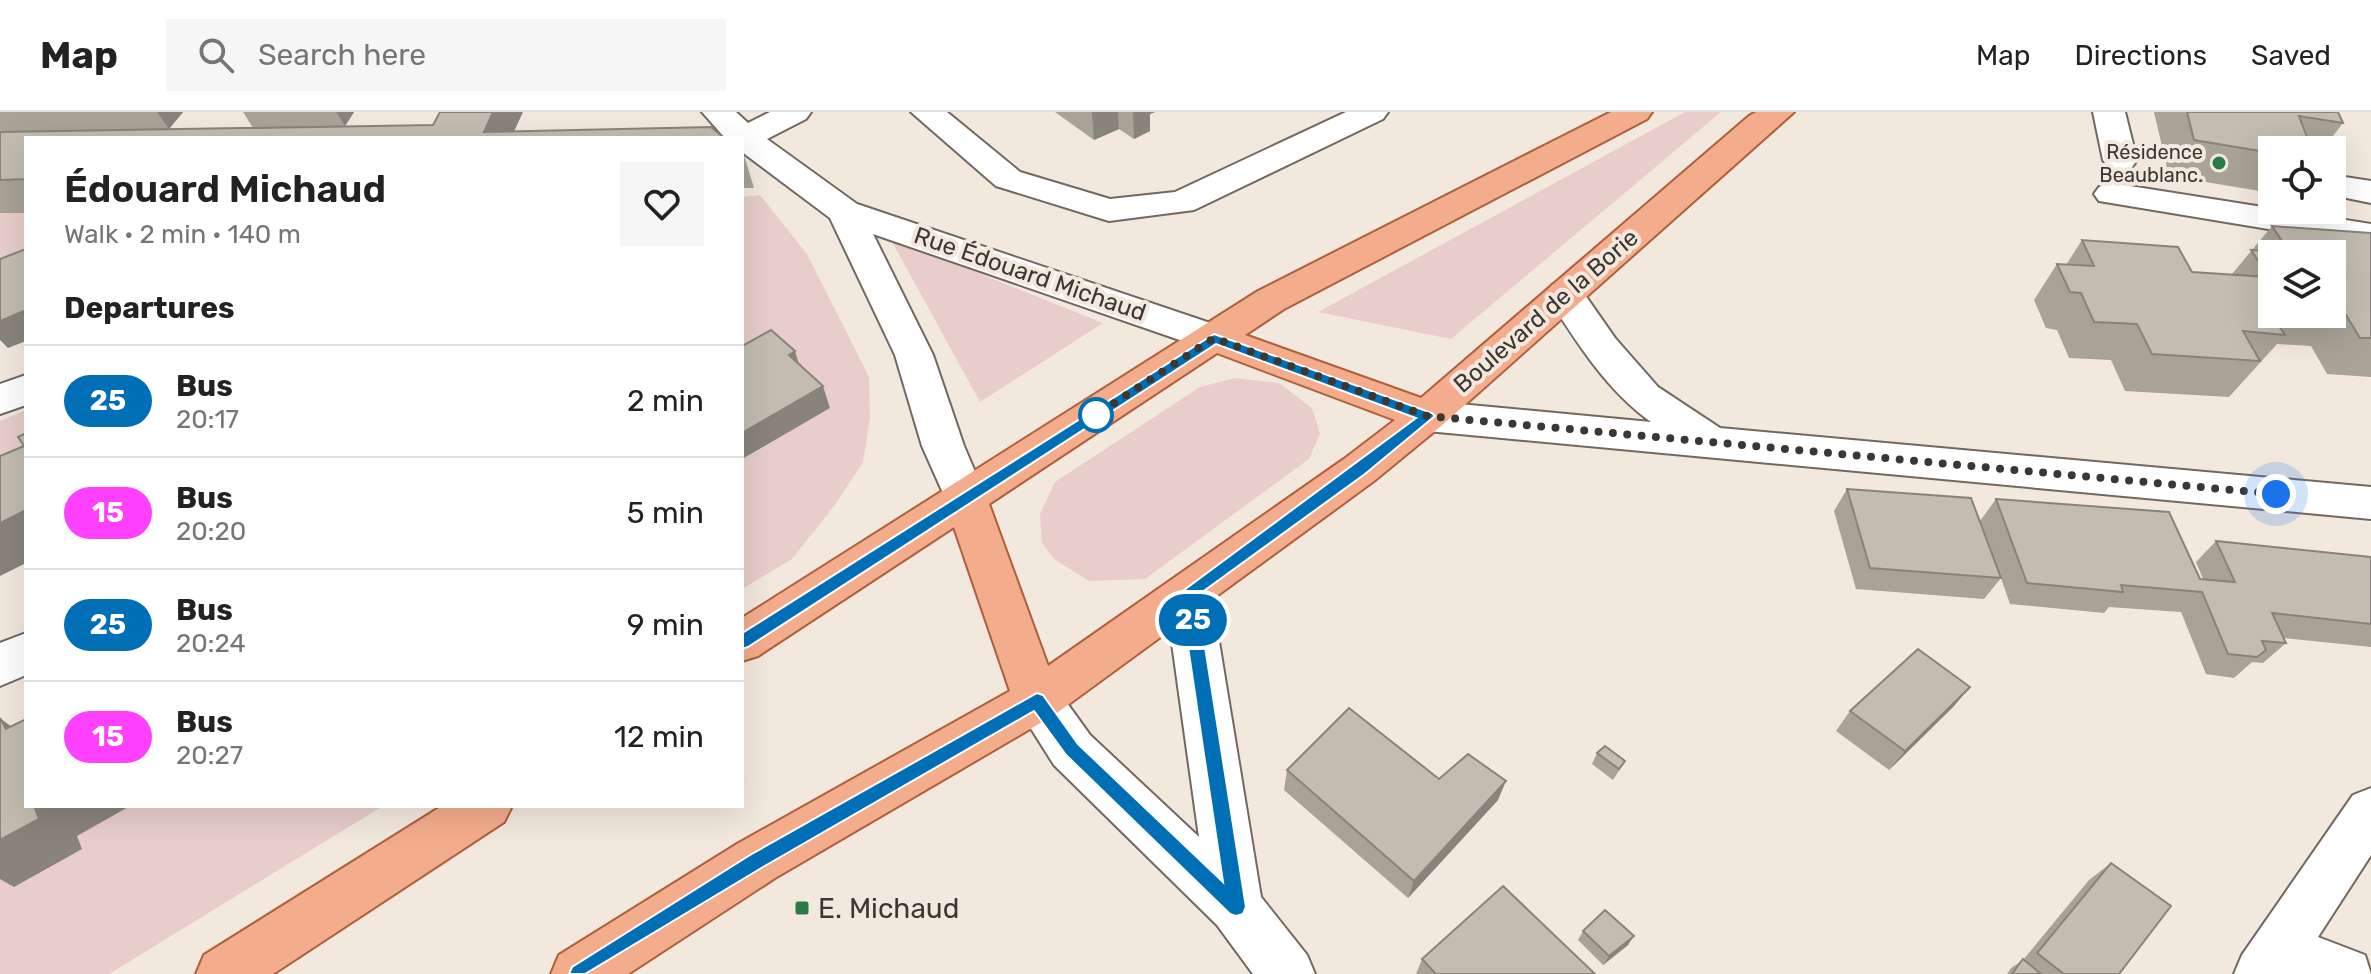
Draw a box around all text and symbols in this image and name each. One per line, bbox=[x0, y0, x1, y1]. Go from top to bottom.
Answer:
search box bbox=[166, 19, 726, 91]
text: Map bbox=[40, 32, 118, 78]
icon: search bbox=[194, 33, 238, 77]
text: Search here bbox=[258, 37, 426, 73]
text: Map bbox=[1976, 39, 2030, 72]
text: Directions bbox=[2074, 39, 2207, 72]
text: Saved bbox=[2251, 39, 2331, 72]
map controls bbox=[2258, 136, 2346, 328]
button: locate bbox=[2258, 136, 2346, 224]
place label: Résidence Beaublanc. bbox=[2099, 140, 2203, 187]
marker: Résidence Beaublanc. bbox=[2210, 154, 2228, 172]
button: heart bbox=[620, 162, 704, 246]
text: Édouard Michaud bbox=[64, 166, 386, 212]
text: Walk · 2 min · 140 m bbox=[64, 219, 301, 250]
street label: Rue Édouard Michaud bbox=[910, 221, 1150, 327]
street label: Boulevard de la Borie bbox=[1448, 223, 1644, 399]
button: layers bbox=[2258, 240, 2346, 328]
text: Departures bbox=[64, 290, 235, 326]
text: Bus bbox=[176, 368, 233, 404]
text: 2 min bbox=[627, 383, 704, 419]
text: 25 bbox=[90, 384, 126, 417]
unlabelled marker bbox=[1079, 398, 1113, 432]
text: 20:17 bbox=[176, 404, 239, 435]
your location bbox=[2256, 474, 2296, 514]
text: Bus bbox=[176, 480, 233, 516]
text: 5 min bbox=[627, 495, 704, 531]
text: 15 bbox=[92, 496, 124, 529]
text: 20:20 bbox=[176, 516, 246, 547]
text: Bus bbox=[176, 592, 233, 628]
line badge: 25 bbox=[1157, 594, 1229, 646]
text: 25 bbox=[1175, 603, 1211, 636]
text: 9 min bbox=[627, 607, 704, 643]
text: 25 bbox=[90, 608, 126, 641]
text: 20:24 bbox=[176, 628, 246, 659]
text: Bus bbox=[176, 704, 233, 740]
text: 12 min bbox=[614, 719, 704, 755]
text: 15 bbox=[92, 720, 124, 753]
text: 20:27 bbox=[176, 740, 243, 771]
place label: E. Michaud bbox=[818, 892, 959, 925]
marker: E. Michaud bbox=[793, 899, 811, 917]

